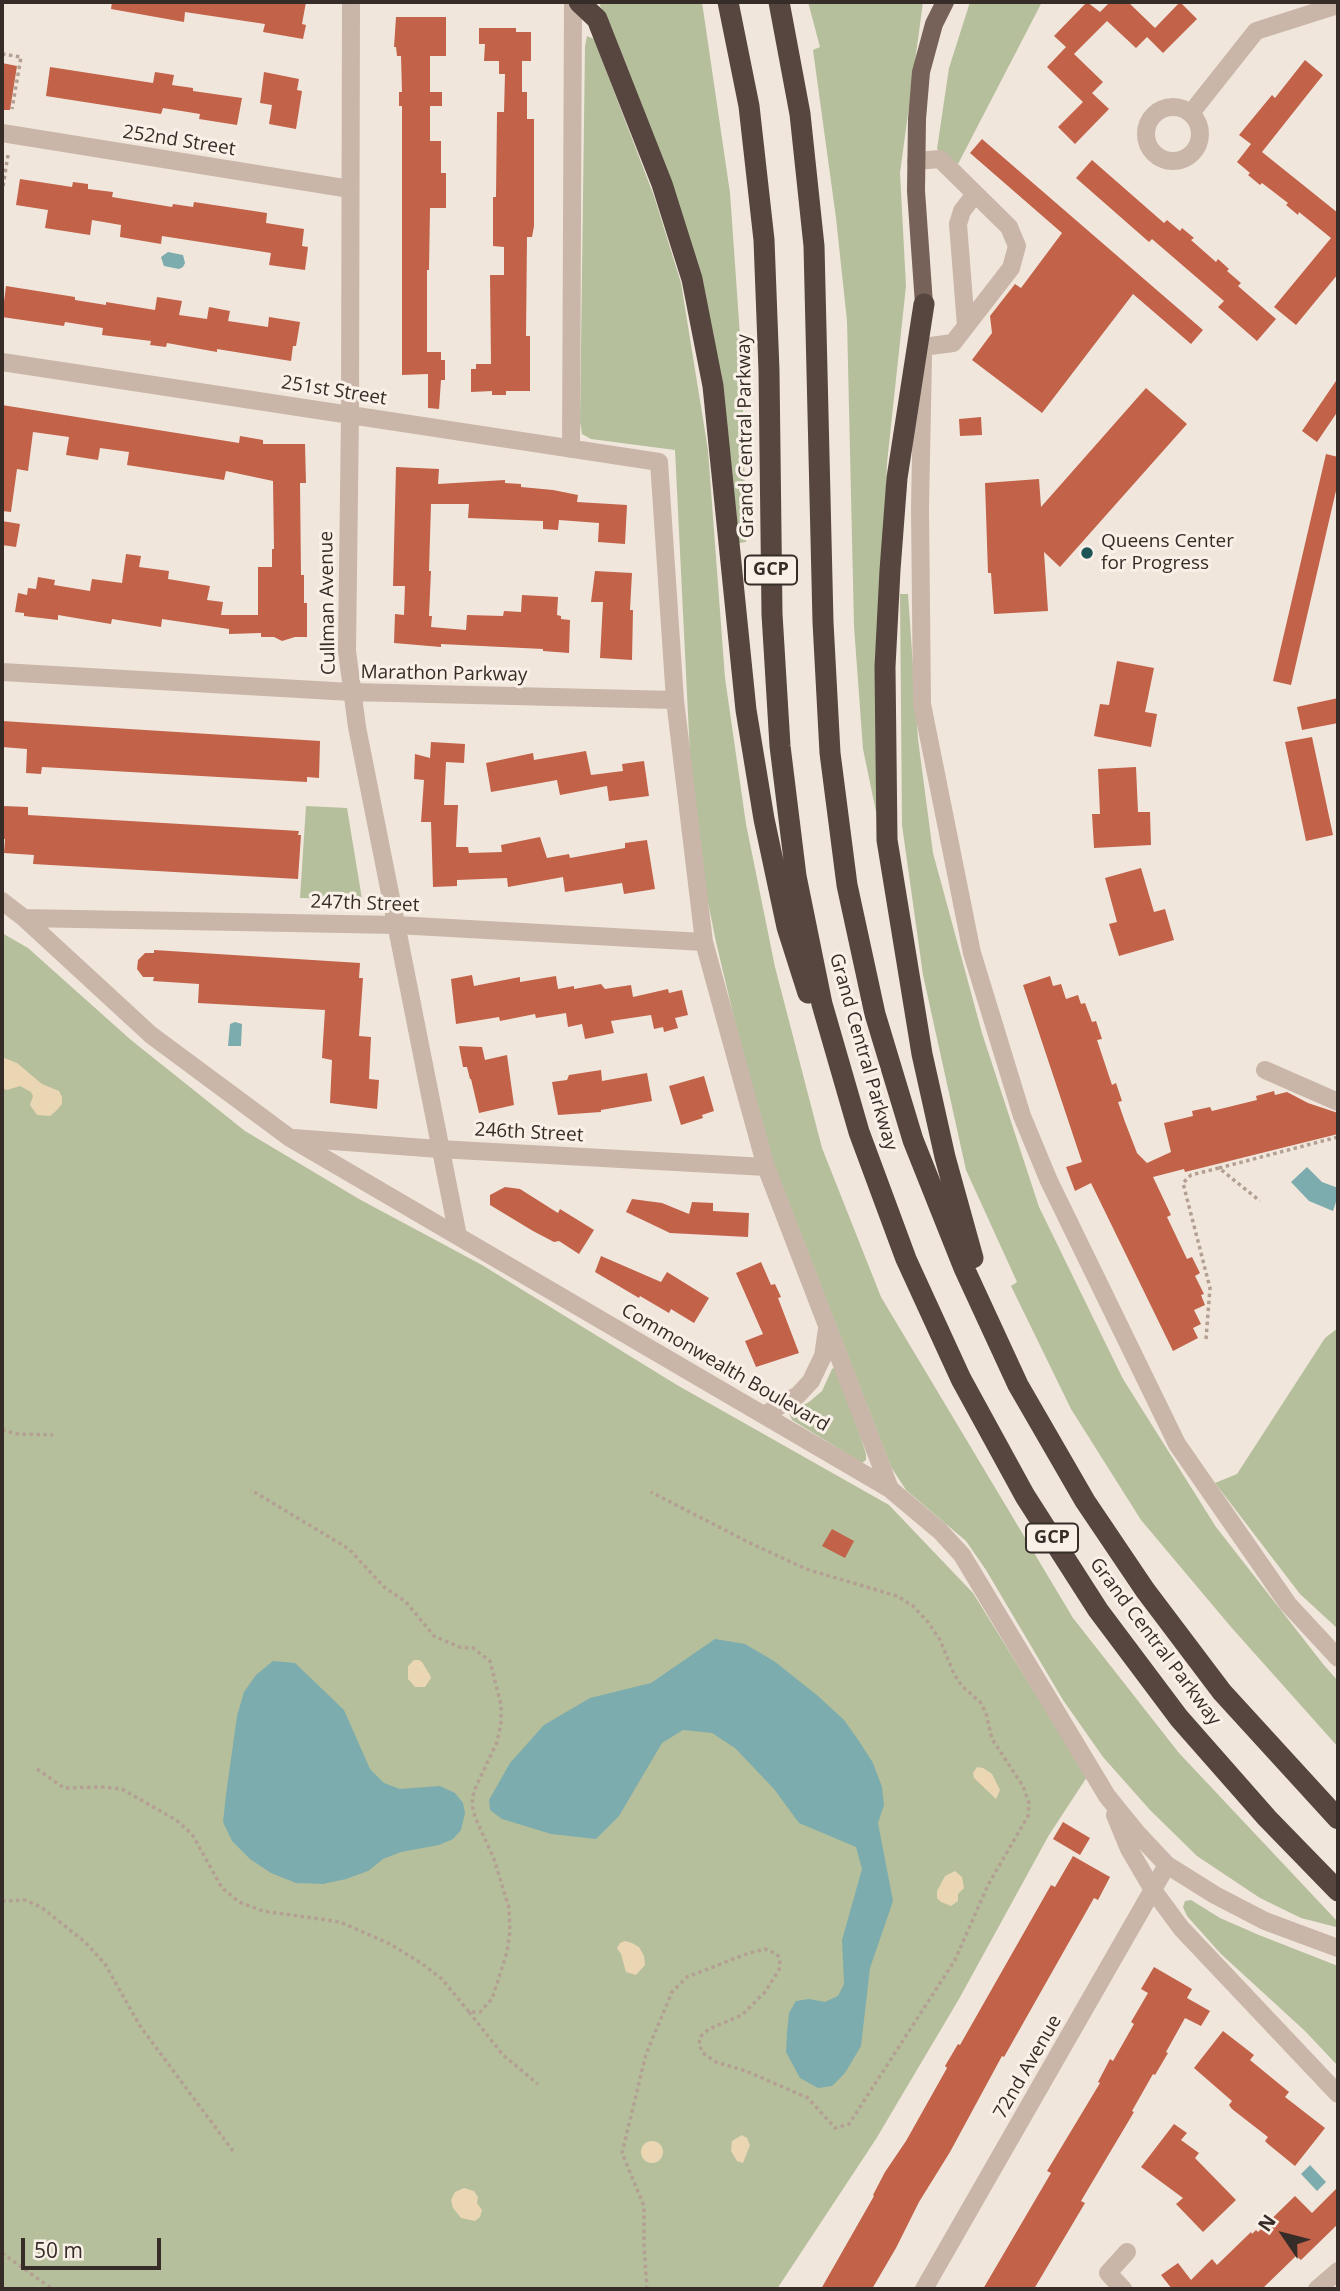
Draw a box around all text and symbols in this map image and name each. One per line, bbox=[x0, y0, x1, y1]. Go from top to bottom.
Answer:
street label: 252nd Street bbox=[121, 121, 237, 161]
street label: Grand Central Parkway bbox=[733, 334, 759, 538]
street label: 251st Street bbox=[280, 371, 388, 411]
street label: Cullman Avenue bbox=[315, 531, 341, 675]
place label: Queens Center for Progress bbox=[1101, 531, 1234, 575]
marker: Queens Center for Progress bbox=[1079, 545, 1095, 561]
road number: GCP bbox=[745, 556, 797, 584]
street label: Marathon Parkway bbox=[360, 661, 528, 687]
street label: 247th Street bbox=[310, 891, 420, 917]
street label: Grand Central Parkway bbox=[824, 951, 902, 1153]
street label: 246th Street bbox=[474, 1119, 584, 1147]
street label: Commonwealth Boulevard bbox=[617, 1299, 833, 1437]
road number: GCP bbox=[1026, 1524, 1078, 1553]
street label: Grand Central Parkway bbox=[1085, 1554, 1225, 1730]
street label: 72nd Avenue bbox=[989, 2011, 1067, 2123]
north arrow bbox=[1249, 2200, 1319, 2270]
text: N bbox=[1252, 2209, 1282, 2237]
scale bar bbox=[24, 2224, 164, 2268]
text: 50 m bbox=[34, 2236, 83, 2264]

